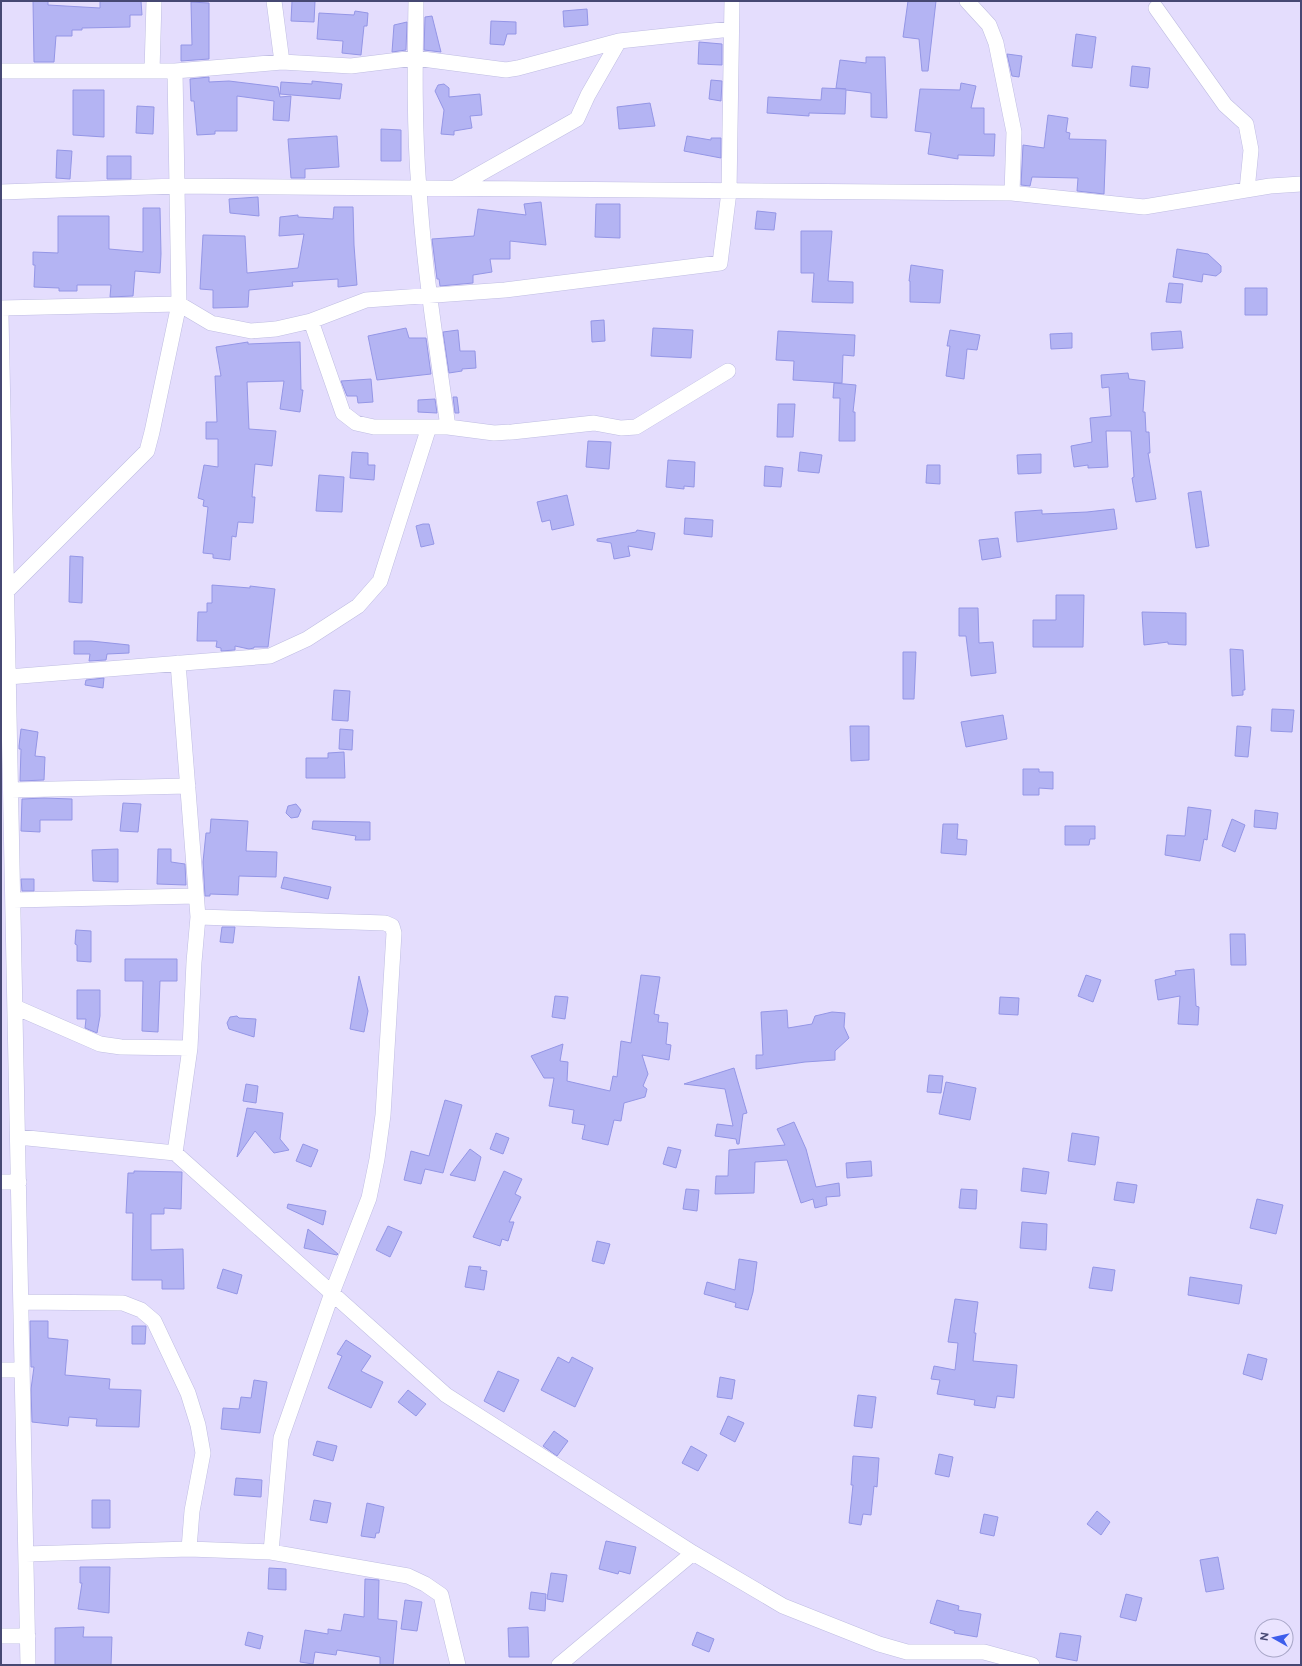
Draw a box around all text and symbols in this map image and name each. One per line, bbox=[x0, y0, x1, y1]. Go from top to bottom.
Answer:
north arrow bbox=[1254, 1618, 1294, 1658]
text: N bbox=[1258, 1632, 1272, 1642]

